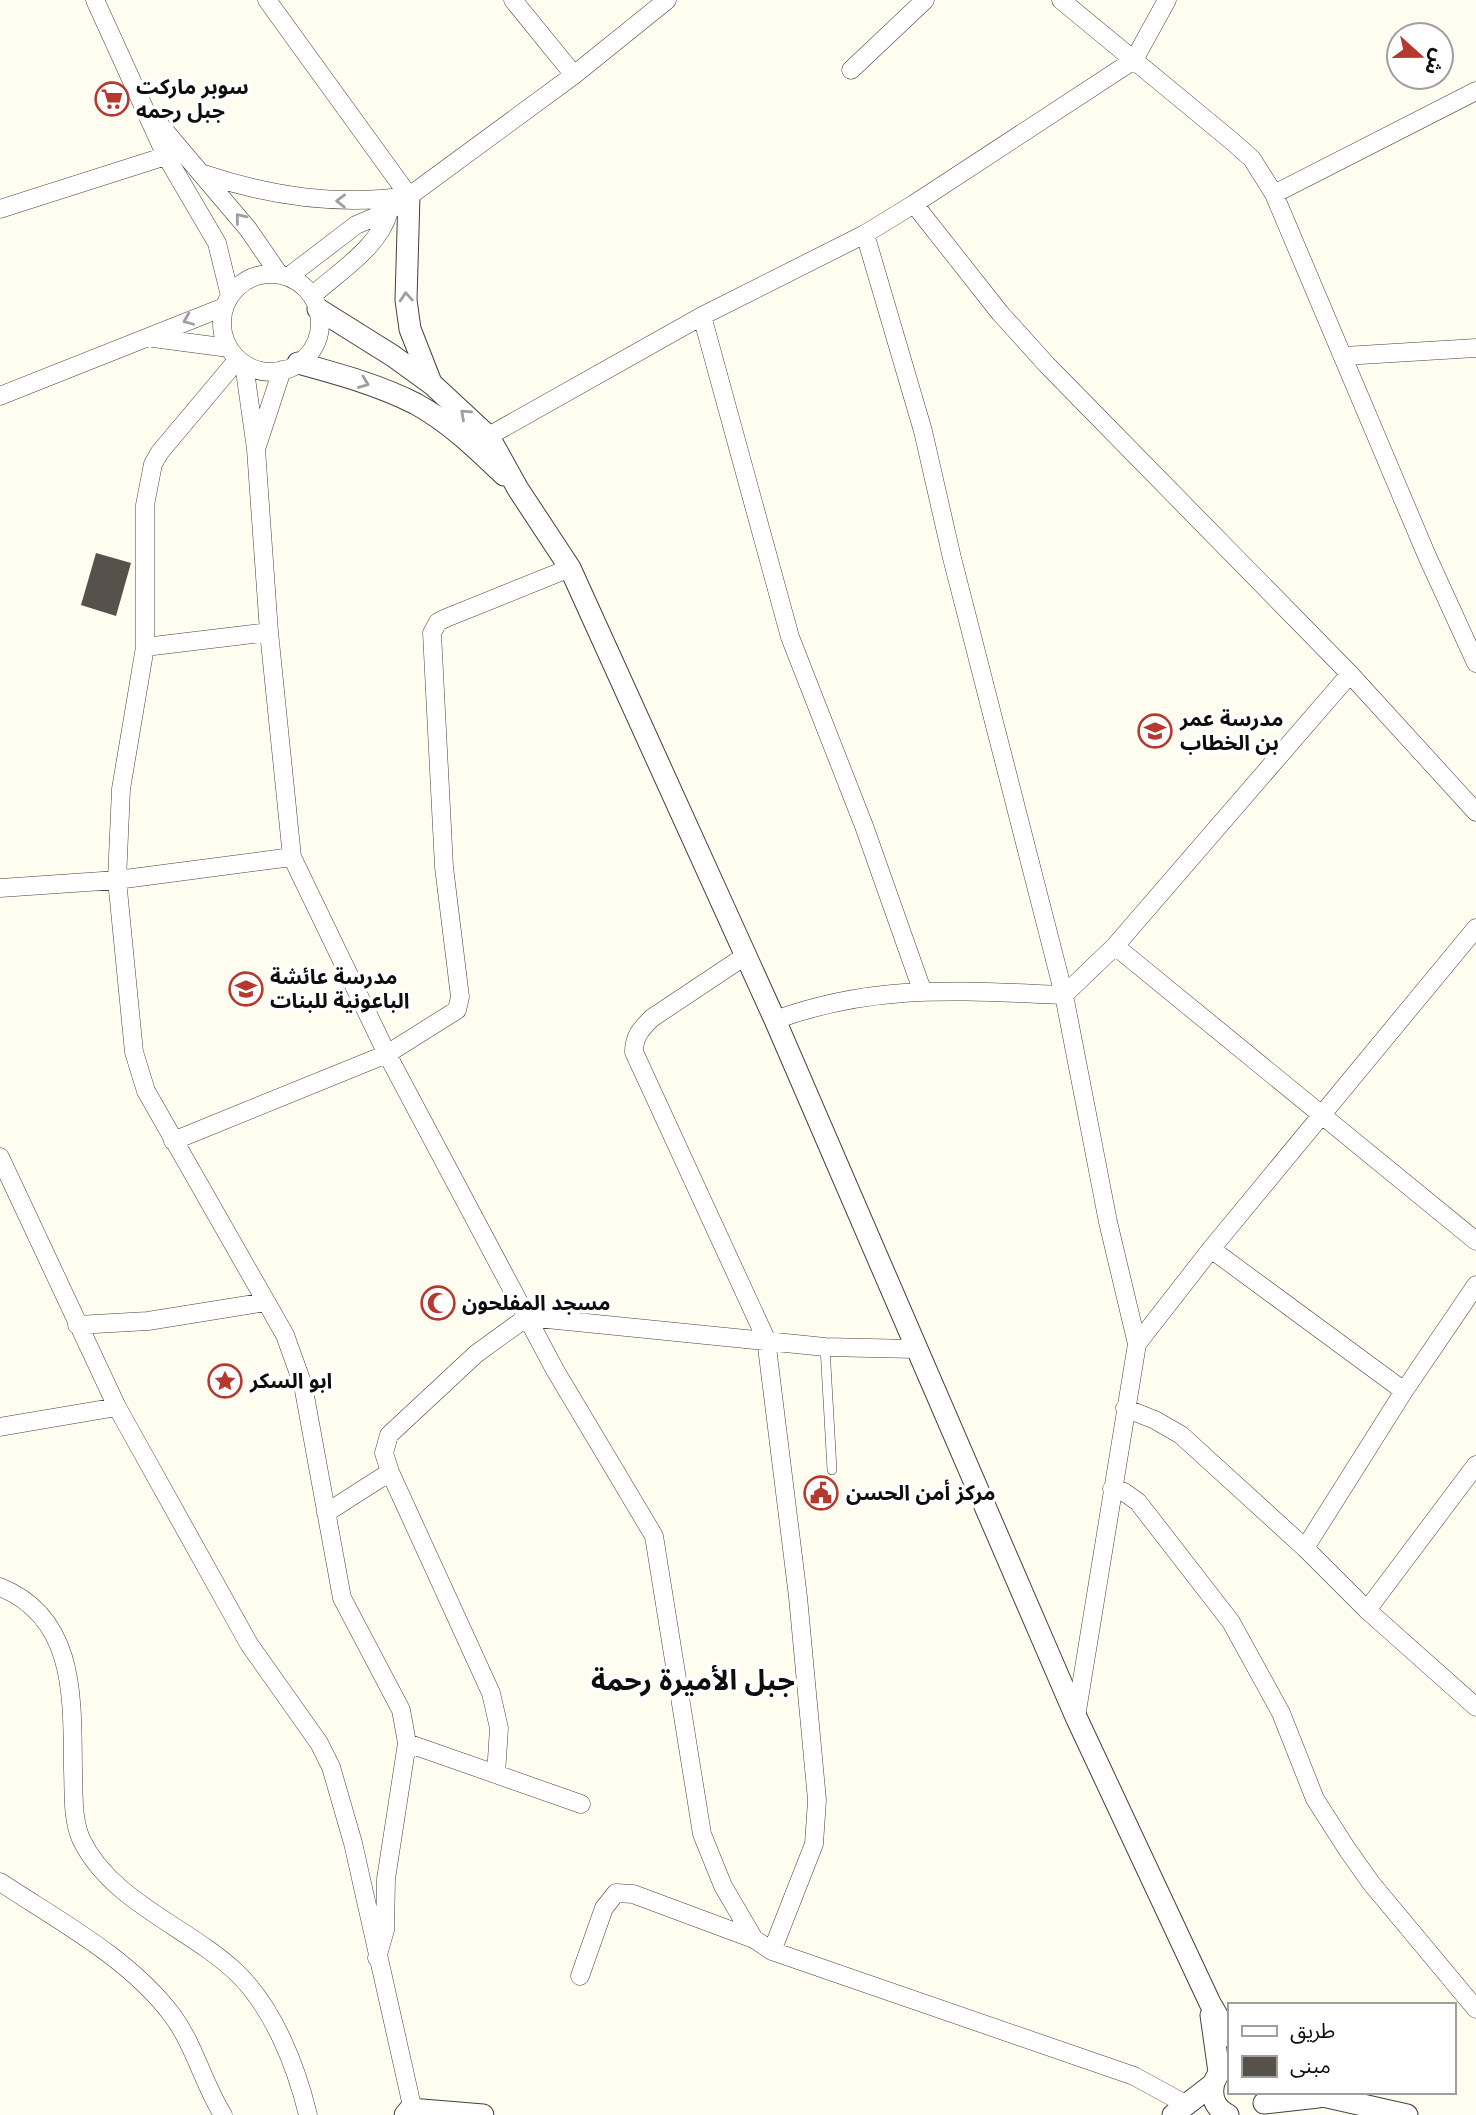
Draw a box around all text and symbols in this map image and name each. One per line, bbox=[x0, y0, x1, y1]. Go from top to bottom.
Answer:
north arrow bbox=[1385, 21, 1455, 91]
text: ش bbox=[1412, 42, 1458, 81]
place label: سوبر ماركت جبل رحمه bbox=[136, 65, 249, 133]
supermarket icon: سوبر ماركت جبل رحمه bbox=[93, 80, 131, 118]
one-way arrow bbox=[335, 193, 346, 209]
one-way arrow bbox=[235, 214, 248, 226]
one-way arrow bbox=[399, 291, 414, 302]
one-way arrow bbox=[182, 312, 195, 326]
one-way arrow bbox=[357, 374, 369, 388]
one-way arrow bbox=[460, 409, 473, 422]
place label: مدرسة عمر بن الخطاب bbox=[1179, 697, 1284, 765]
school or university icon: مدرسة عمر بن الخطاب bbox=[1136, 712, 1174, 750]
place label: مدرسة عائشة الباعونية للبنات bbox=[270, 955, 410, 1023]
school or university icon: مدرسة عائشة الباعونية للبنات bbox=[227, 970, 265, 1008]
place label: مسجد المفلحون bbox=[462, 1281, 611, 1325]
mosque icon: مسجد المفلحون bbox=[419, 1284, 457, 1322]
place label: ابو السكر bbox=[249, 1359, 332, 1403]
place icon: ابو السكر bbox=[206, 1362, 244, 1400]
place label: مركز أمن الحسن bbox=[846, 1471, 996, 1515]
public building icon: مركز أمن الحسن bbox=[802, 1474, 840, 1512]
district label: جبل الأميرة رحمة bbox=[591, 1652, 795, 1711]
legend bbox=[1228, 2003, 1455, 2094]
text: طريق bbox=[1290, 2009, 1335, 2053]
text: مبنى bbox=[1290, 2044, 1331, 2088]

